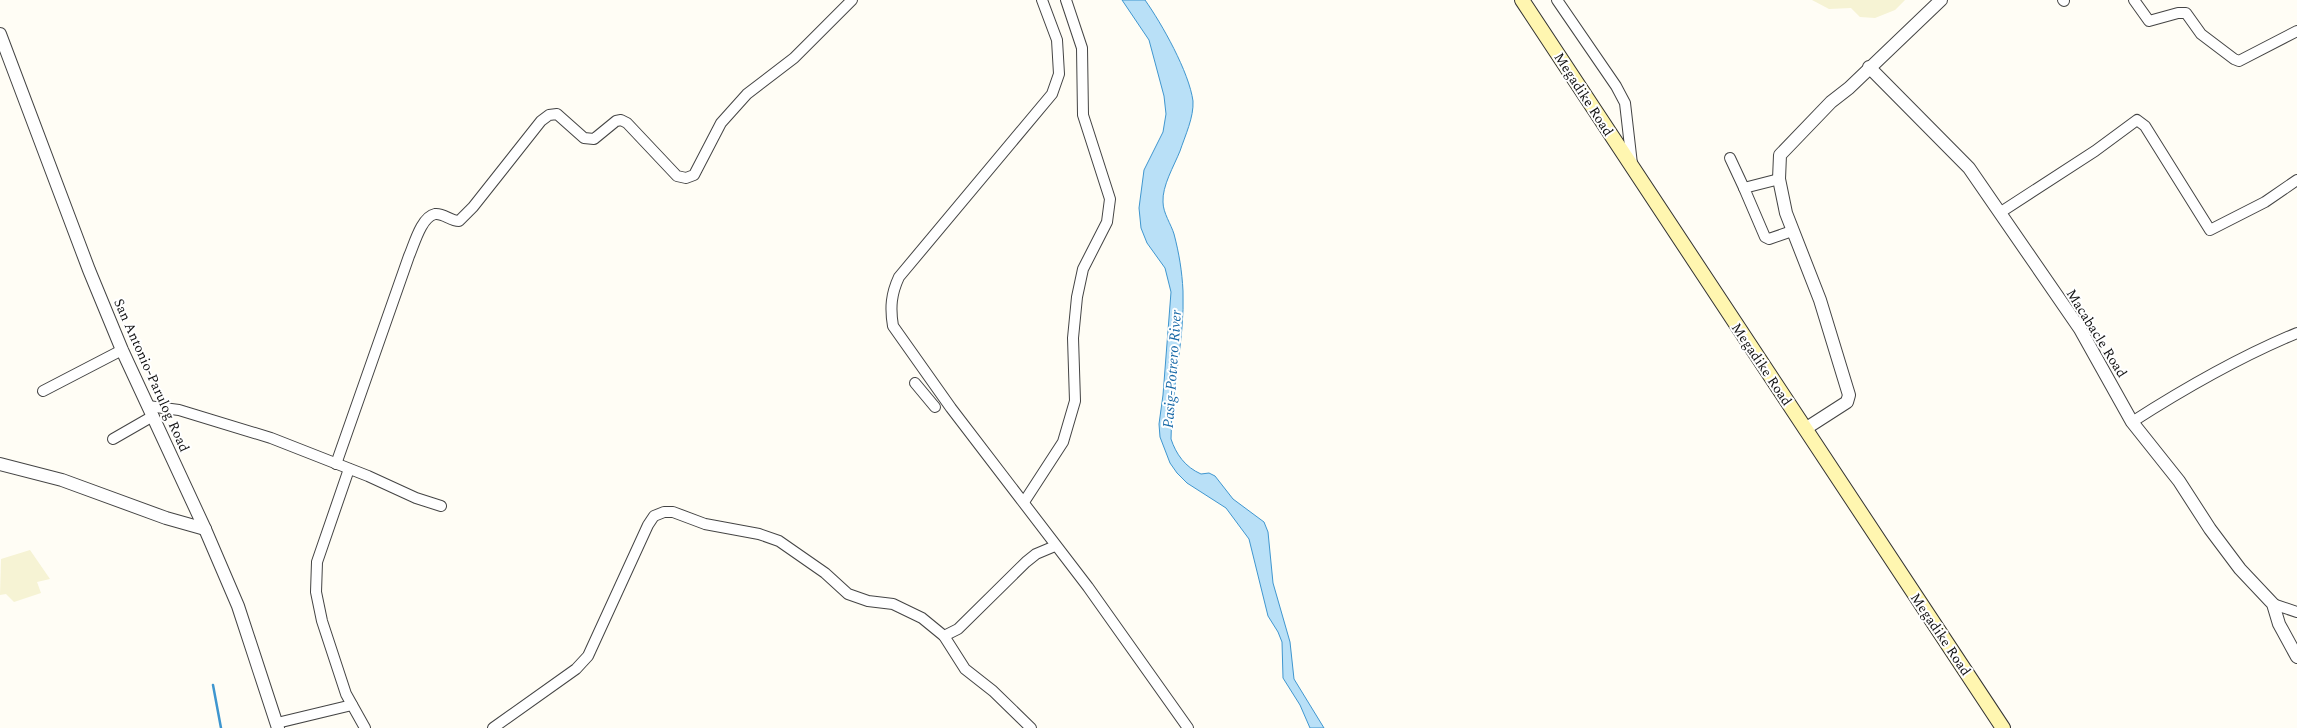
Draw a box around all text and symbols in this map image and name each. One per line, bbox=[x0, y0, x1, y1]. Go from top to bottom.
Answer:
street label: Megadike Road bbox=[1549, 48, 1619, 140]
street label: Macabacle Road bbox=[2061, 285, 2132, 382]
street label: San Antonio-Parulog Road bbox=[108, 295, 195, 455]
water label: Pasig-Potrero River bbox=[1157, 308, 1188, 429]
street label: Megadike Road bbox=[1726, 319, 1797, 410]
street label: Megadike Road bbox=[1905, 589, 1976, 680]

